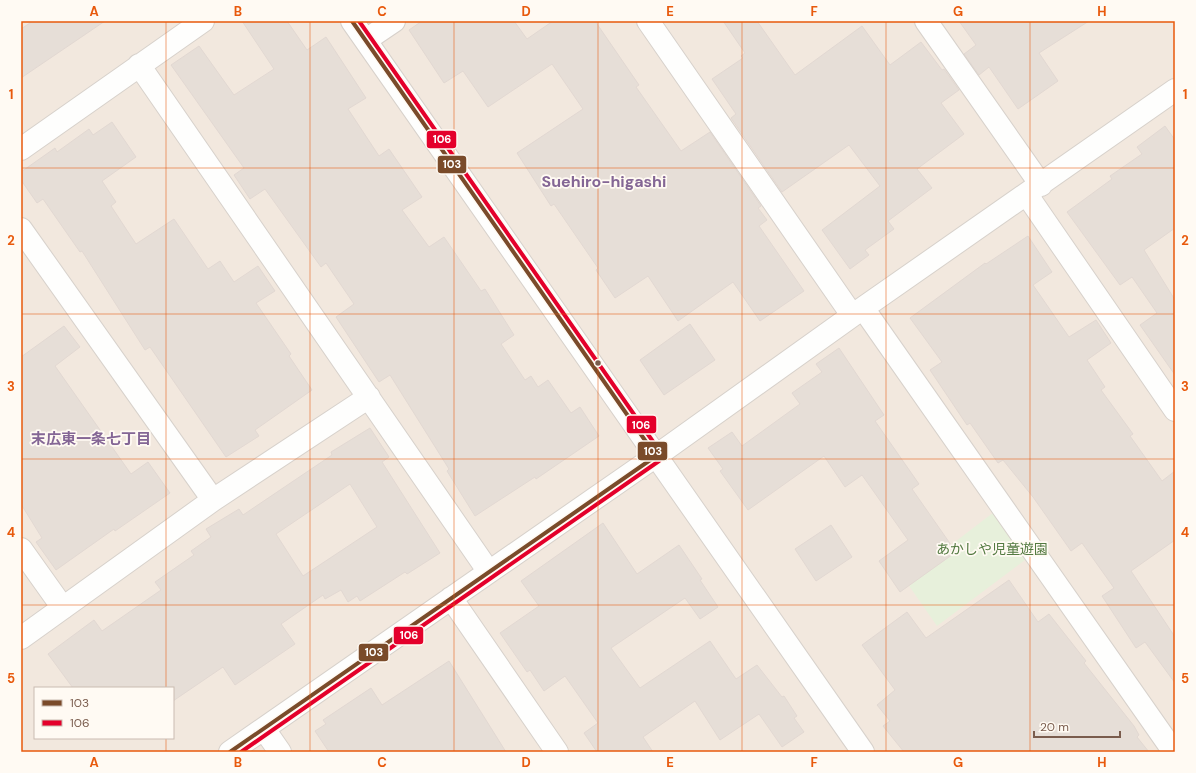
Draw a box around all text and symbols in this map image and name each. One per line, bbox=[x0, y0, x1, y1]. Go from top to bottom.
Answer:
text: A bbox=[89, 3, 99, 20]
text: B bbox=[234, 3, 242, 20]
text: C bbox=[377, 3, 387, 20]
text: D bbox=[521, 3, 531, 20]
text: E bbox=[666, 3, 674, 20]
text: F bbox=[810, 3, 818, 20]
text: G bbox=[953, 3, 963, 20]
text: H bbox=[1097, 3, 1107, 20]
text: 1 bbox=[9, 86, 13, 103]
text: 1 bbox=[1183, 86, 1187, 103]
line badge: 106 bbox=[426, 130, 457, 149]
text: 106 bbox=[433, 132, 451, 146]
line badge: 103 bbox=[437, 155, 467, 174]
text: 103 bbox=[443, 157, 461, 171]
district label: Suehiro-higashi bbox=[542, 171, 666, 192]
text: 2 bbox=[7, 232, 15, 249]
text: 2 bbox=[1181, 232, 1189, 249]
unlabelled marker bbox=[593, 358, 603, 368]
text: 3 bbox=[7, 378, 15, 395]
text: 3 bbox=[1181, 378, 1189, 395]
line badge: 106 bbox=[626, 415, 657, 434]
text: 106 bbox=[632, 418, 650, 432]
district label: 末広東一条七丁目 bbox=[31, 429, 151, 449]
line badge: 103 bbox=[637, 441, 668, 461]
text: 103 bbox=[644, 444, 662, 458]
text: 4 bbox=[7, 524, 15, 541]
text: 4 bbox=[1181, 524, 1189, 541]
park label: あかしや児童遊園 bbox=[936, 540, 1048, 558]
line badge: 106 bbox=[393, 626, 424, 645]
text: 106 bbox=[400, 628, 418, 642]
line badge: 103 bbox=[358, 643, 389, 662]
text: 103 bbox=[365, 645, 383, 659]
text: 5 bbox=[7, 670, 15, 687]
text: 5 bbox=[1181, 670, 1189, 687]
legend bbox=[34, 687, 174, 739]
text: 103 bbox=[70, 695, 89, 711]
scale bar bbox=[1034, 713, 1120, 739]
text: 106 bbox=[70, 715, 90, 731]
text: 20 m bbox=[1040, 719, 1069, 735]
text: A bbox=[89, 754, 99, 771]
text: B bbox=[234, 754, 242, 771]
text: C bbox=[377, 754, 387, 771]
text: D bbox=[521, 754, 531, 771]
text: E bbox=[666, 754, 674, 771]
text: F bbox=[810, 754, 818, 771]
text: G bbox=[953, 754, 963, 771]
text: H bbox=[1097, 754, 1107, 771]

